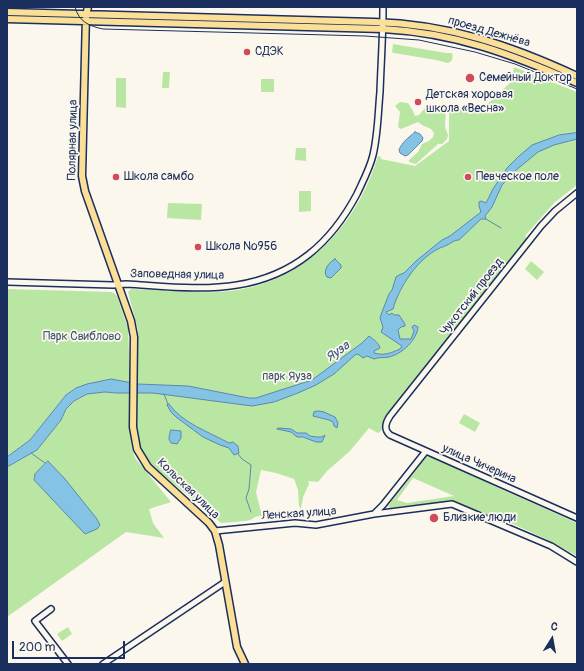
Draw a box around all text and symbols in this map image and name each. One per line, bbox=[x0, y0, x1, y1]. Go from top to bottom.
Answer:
street label: проезд Дежнёва bbox=[446, 13, 532, 51]
place label: СДЭК bbox=[255, 45, 284, 59]
marker: СДЭК bbox=[242, 47, 252, 57]
place label: Семейный Доктор bbox=[479, 71, 572, 85]
marker: Семейный Доктор bbox=[464, 72, 476, 84]
place label: Детская хоровая школа «Весна» bbox=[426, 88, 513, 116]
marker: Детская хоровая школа «Весна» bbox=[413, 97, 423, 107]
street label: Полярная улица bbox=[65, 99, 81, 181]
place label: Школа самбо bbox=[124, 170, 194, 184]
place label: Певческое поле bbox=[476, 170, 559, 184]
marker: Школа самбо bbox=[111, 172, 121, 182]
marker: Певческое поле bbox=[463, 172, 473, 182]
place label: Школа №956 bbox=[206, 240, 277, 254]
marker: Школа №956 bbox=[193, 242, 203, 252]
street label: Чукотский проезд bbox=[437, 255, 507, 339]
street label: Заповедная улица bbox=[130, 267, 224, 283]
park label: Парк Свиблово bbox=[43, 330, 121, 344]
water label: Яуза bbox=[323, 338, 353, 366]
park label: парк Яуза bbox=[262, 370, 312, 384]
street label: улица Чичерина bbox=[440, 441, 518, 487]
street label: Кольская улица bbox=[154, 456, 222, 522]
street label: Ленская улица bbox=[261, 504, 337, 524]
place label: Близкие люди bbox=[443, 511, 516, 525]
marker: Близкие люди bbox=[428, 512, 440, 524]
north arrow bbox=[532, 619, 572, 659]
text: С bbox=[550, 620, 559, 634]
scale bar bbox=[14, 633, 127, 659]
text: 200 m bbox=[19, 640, 55, 655]

